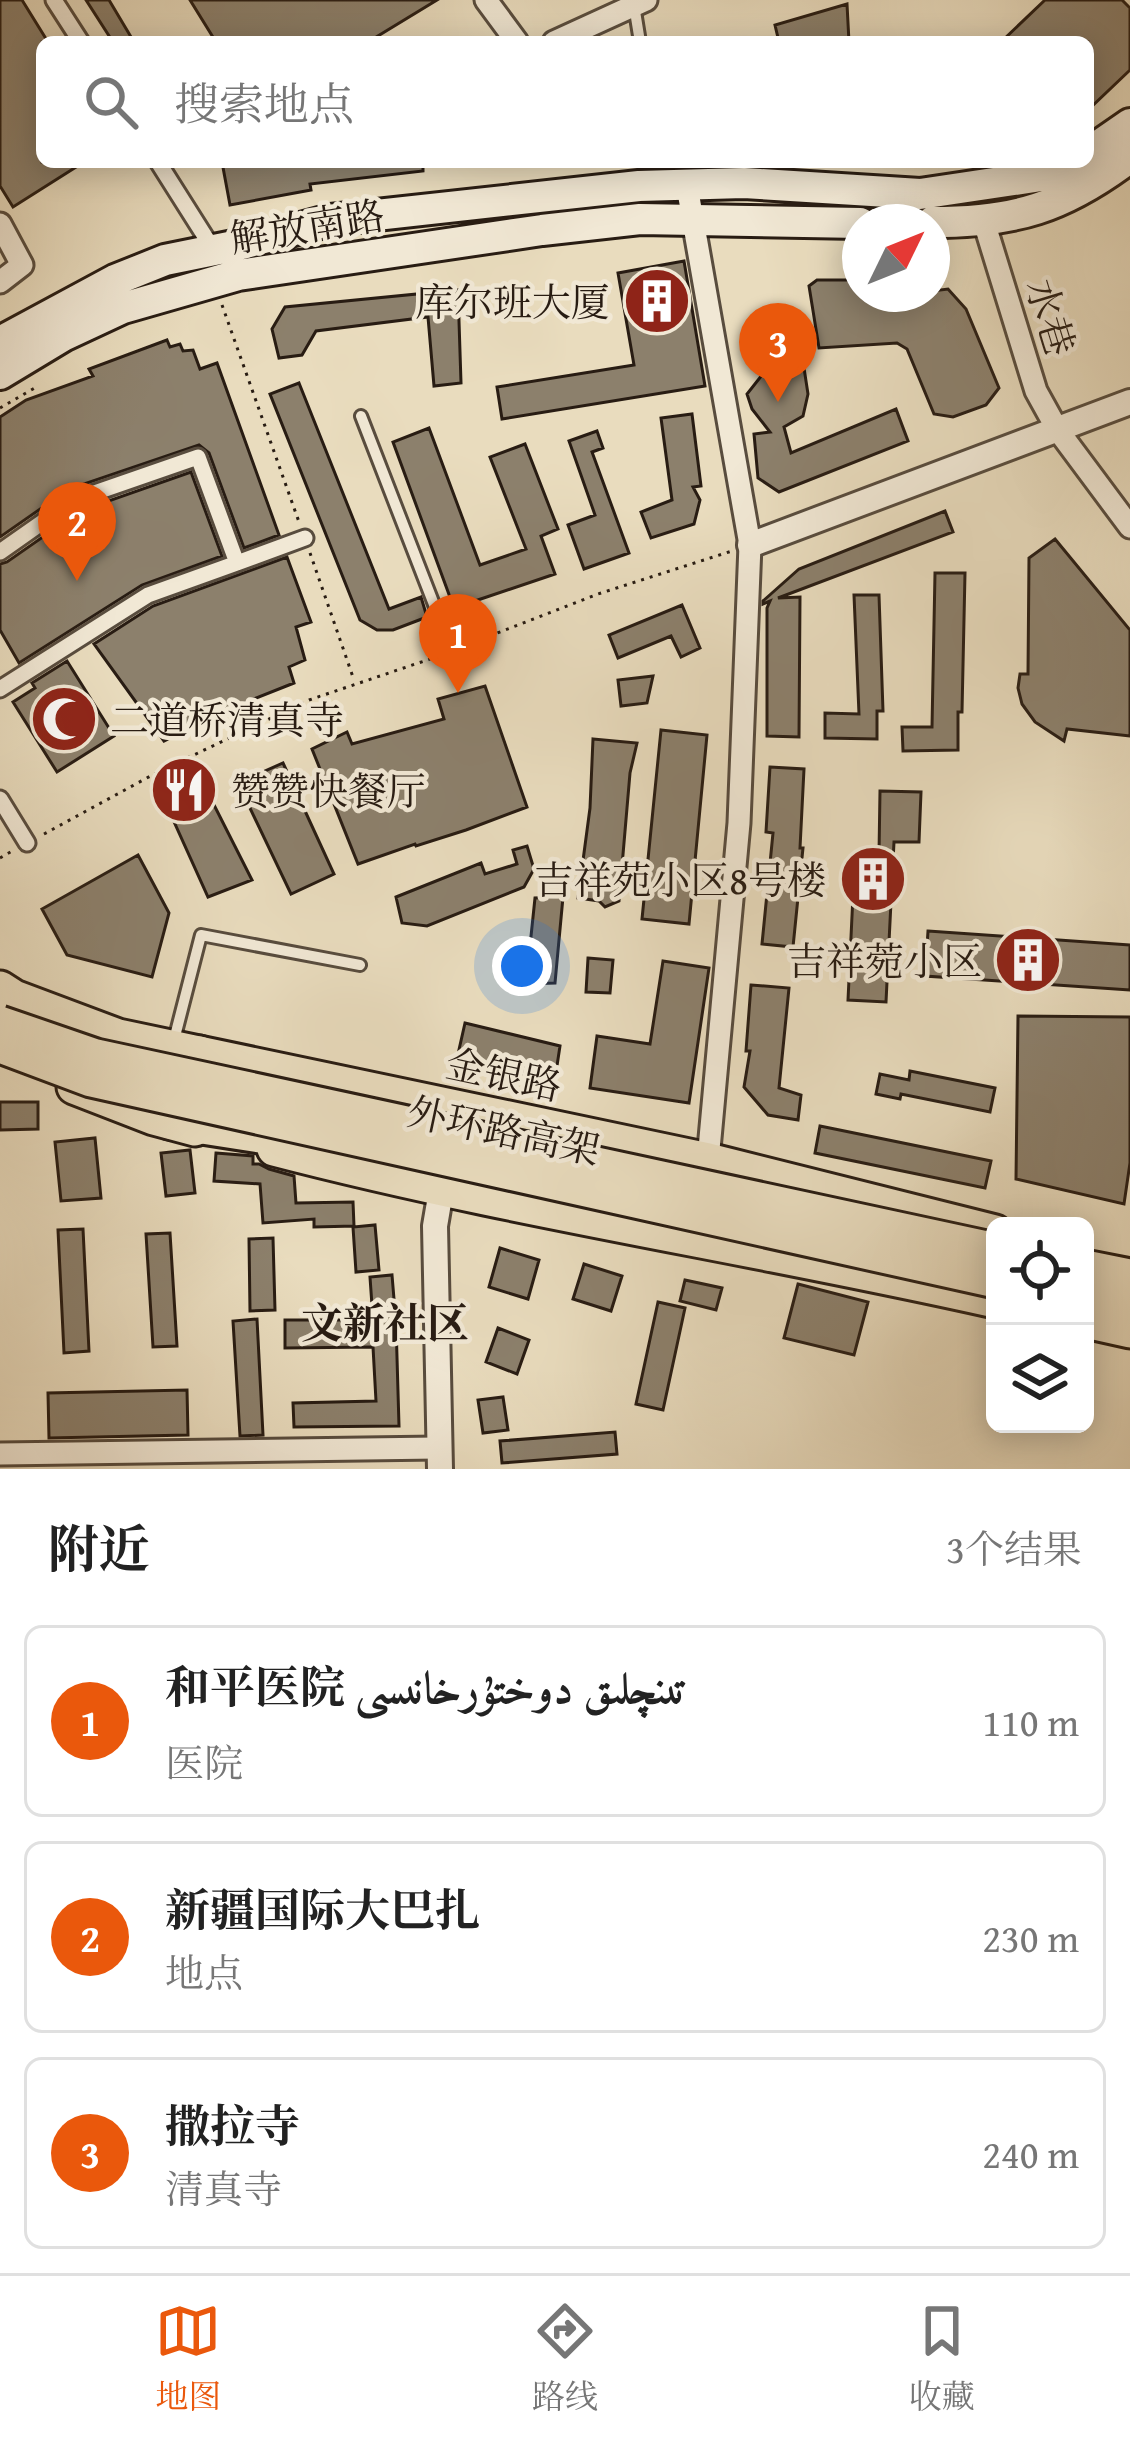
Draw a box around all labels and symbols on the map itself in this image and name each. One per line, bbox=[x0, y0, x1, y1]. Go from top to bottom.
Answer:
street label: 解放南路 bbox=[225, 186, 389, 266]
north arrow bbox=[842, 204, 950, 312]
building icon: 库尔班大厦 bbox=[622, 266, 692, 336]
street label: 水巷 bbox=[1012, 271, 1090, 363]
place label: 库尔班大厦 bbox=[415, 273, 610, 330]
pin: 3 bbox=[739, 303, 817, 402]
pin: 2 bbox=[38, 482, 116, 581]
pin: 1 bbox=[419, 594, 497, 693]
mosque icon: 二道桥清真寺 bbox=[29, 684, 99, 754]
place label: 二道桥清真寺 bbox=[110, 691, 344, 748]
restaurant icon: 赞赞快餐厅 bbox=[149, 755, 219, 825]
place label: 赞赞快餐厅 bbox=[231, 762, 426, 819]
building icon: 吉祥苑小区8号楼 bbox=[838, 844, 908, 914]
place label: 吉祥苑小区8号楼 bbox=[534, 851, 826, 908]
building icon: 吉祥菀小区 bbox=[993, 925, 1063, 995]
place label: 吉祥菀小区 bbox=[787, 932, 982, 989]
your location bbox=[492, 936, 552, 996]
street label: 金银路 bbox=[441, 1034, 567, 1114]
street label: 外环路高架 bbox=[403, 1082, 605, 1178]
district label: 文新社区 bbox=[301, 1292, 469, 1353]

